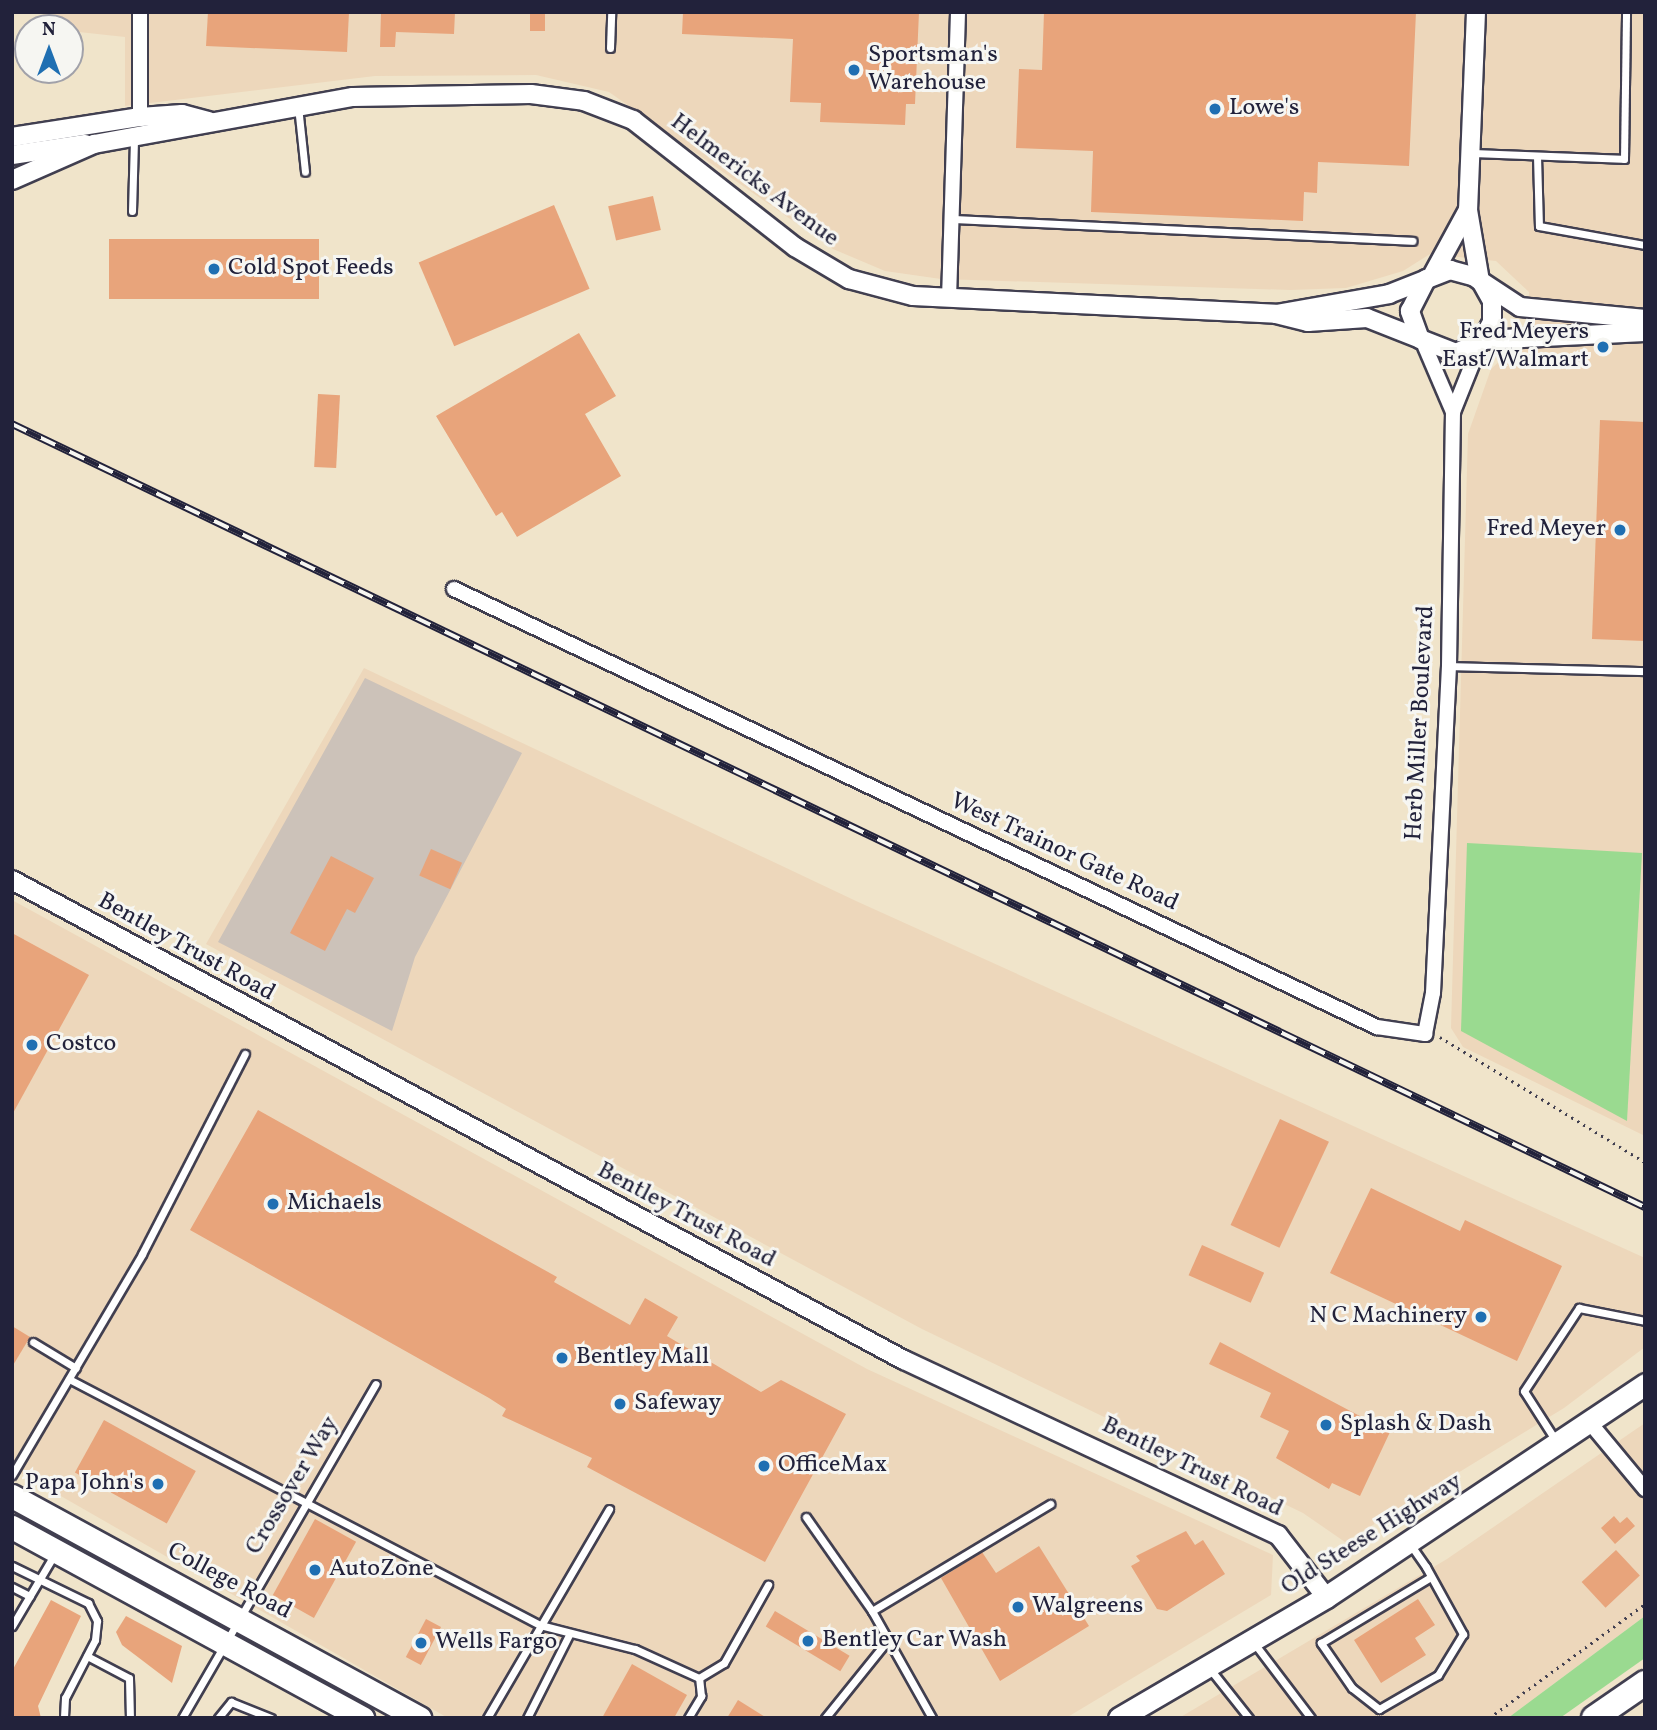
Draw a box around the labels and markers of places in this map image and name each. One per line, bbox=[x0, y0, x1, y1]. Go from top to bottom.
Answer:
place label: Sportsman's Warehouse bbox=[868, 42, 998, 98]
marker: Sportsman's Warehouse bbox=[846, 62, 862, 78]
place label: Lowe's bbox=[1229, 95, 1299, 123]
marker: Lowe's bbox=[1207, 101, 1223, 117]
place label: Cold Spot Feeds bbox=[228, 255, 394, 283]
marker: Cold Spot Feeds bbox=[206, 261, 222, 277]
place label: Fred Meyers East/Walmart bbox=[1442, 319, 1589, 375]
marker: Fred Meyers East/Walmart bbox=[1595, 339, 1611, 355]
place label: Fred Meyer bbox=[1486, 516, 1606, 544]
marker: Fred Meyer bbox=[1612, 522, 1628, 538]
place label: Costco bbox=[46, 1031, 116, 1059]
marker: Costco bbox=[24, 1037, 40, 1053]
place label: Michaels bbox=[287, 1190, 382, 1218]
marker: Michaels bbox=[265, 1196, 281, 1212]
place label: N C Machinery bbox=[1309, 1303, 1467, 1331]
marker: N C Machinery bbox=[1473, 1309, 1489, 1325]
place label: Bentley Mall bbox=[576, 1344, 710, 1372]
marker: Bentley Mall bbox=[554, 1350, 570, 1366]
place label: Safeway bbox=[634, 1390, 721, 1418]
marker: Safeway bbox=[612, 1396, 628, 1412]
place label: Splash & Dash bbox=[1340, 1411, 1492, 1439]
marker: Splash & Dash bbox=[1318, 1417, 1334, 1433]
place label: OfficeMax bbox=[778, 1452, 887, 1480]
marker: OfficeMax bbox=[756, 1458, 772, 1474]
place label: Papa John's bbox=[25, 1470, 144, 1498]
marker: Papa John's bbox=[150, 1476, 166, 1492]
place label: AutoZone bbox=[329, 1556, 434, 1584]
marker: AutoZone bbox=[307, 1562, 323, 1578]
place label: Walgreens bbox=[1032, 1593, 1143, 1621]
marker: Walgreens bbox=[1010, 1599, 1026, 1615]
place label: Bentley Car Wash bbox=[822, 1627, 1009, 1655]
place label: Wells Fargo bbox=[435, 1629, 557, 1657]
marker: Bentley Car Wash bbox=[800, 1633, 816, 1649]
marker: Wells Fargo bbox=[413, 1635, 429, 1651]

